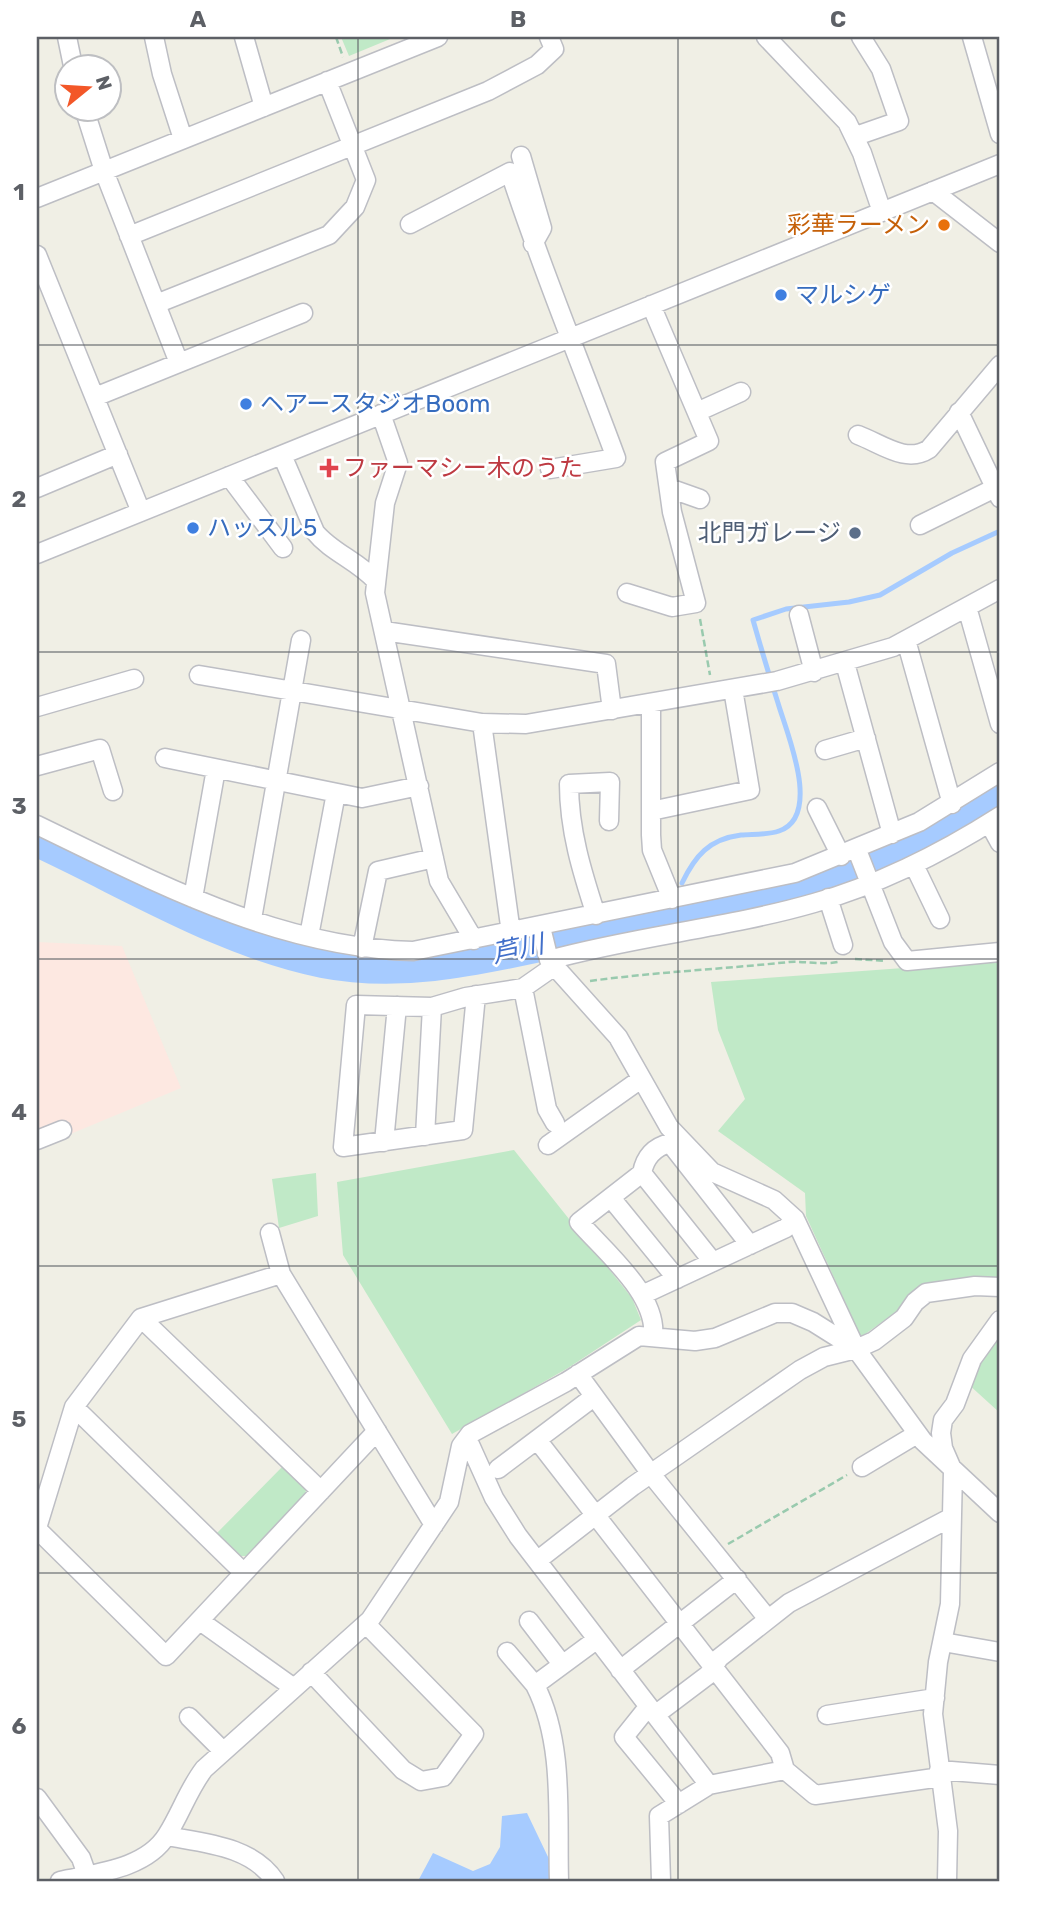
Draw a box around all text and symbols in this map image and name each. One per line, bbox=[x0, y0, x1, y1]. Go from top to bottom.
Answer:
text: A bbox=[190, 5, 207, 33]
text: B bbox=[510, 5, 526, 33]
text: C bbox=[830, 5, 846, 33]
north arrow bbox=[52, 52, 122, 122]
text: N bbox=[91, 73, 117, 93]
text: 1 bbox=[13, 178, 25, 206]
place label: 彩華ラーメン bbox=[787, 211, 930, 239]
marker: 彩華ラーメン bbox=[936, 217, 952, 233]
place label: マルシゲ bbox=[795, 281, 891, 309]
marker: マルシゲ bbox=[773, 287, 789, 303]
place label: ヘアースタジオBoom bbox=[260, 390, 490, 418]
marker: ヘアースタジオBoom bbox=[238, 396, 254, 412]
place label: ファーマシー木のうた bbox=[343, 454, 583, 482]
marker: ファーマシー木のうた bbox=[321, 460, 337, 476]
text: 2 bbox=[12, 485, 26, 513]
place label: ハッスル5 bbox=[207, 514, 317, 542]
place label: 北門ガレージ bbox=[697, 519, 841, 547]
marker: ハッスル5 bbox=[185, 520, 201, 536]
marker: 北門ガレージ bbox=[847, 525, 863, 541]
text: 3 bbox=[11, 792, 27, 820]
water label: 芦川 bbox=[489, 928, 550, 970]
text: 4 bbox=[11, 1098, 27, 1126]
text: 5 bbox=[12, 1405, 27, 1433]
text: 6 bbox=[12, 1712, 27, 1740]

